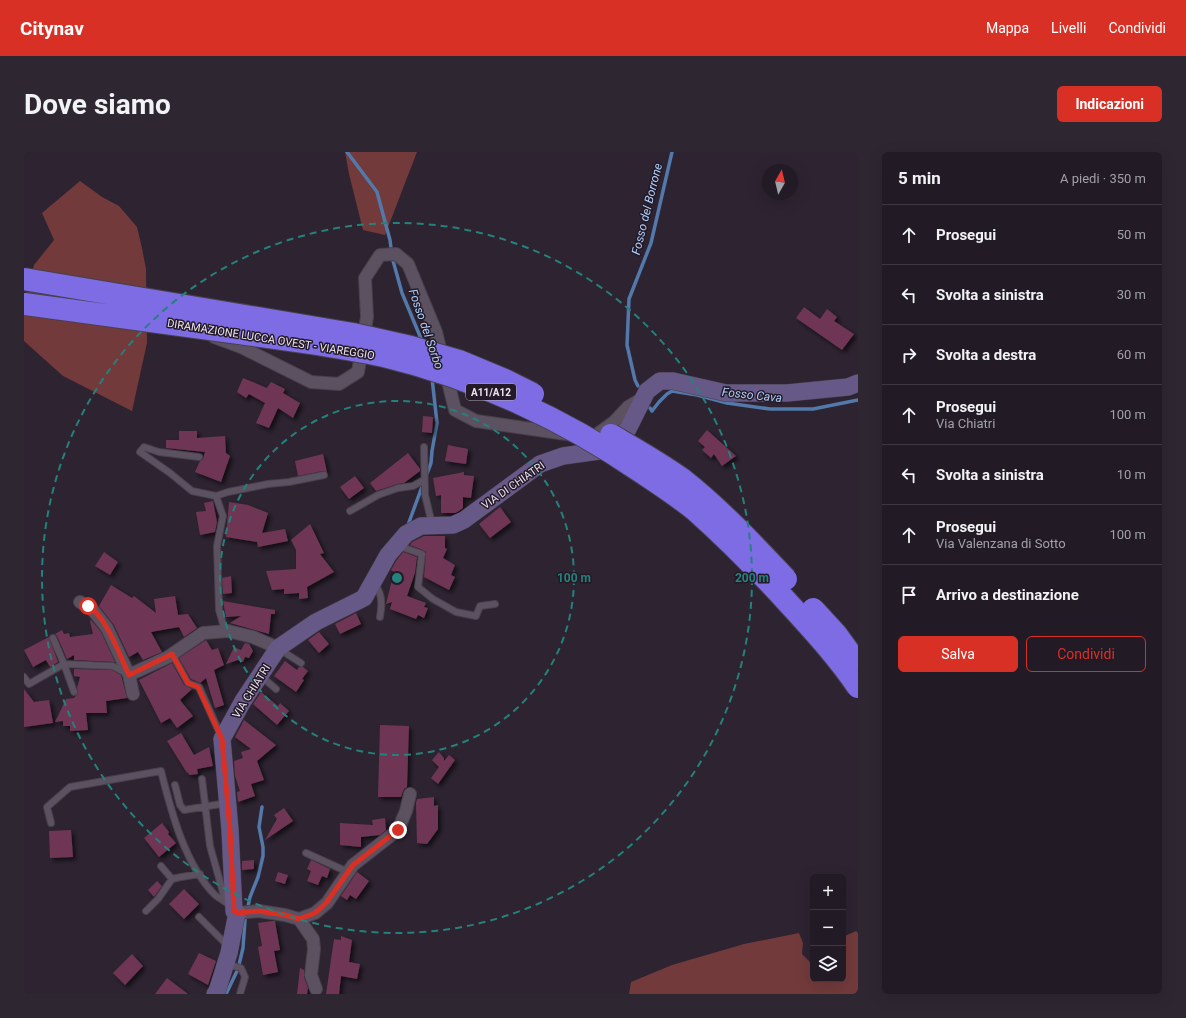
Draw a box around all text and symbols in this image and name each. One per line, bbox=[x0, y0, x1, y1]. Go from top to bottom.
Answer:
text: Citynav bbox=[20, 17, 84, 40]
text: Mappa bbox=[986, 20, 1029, 36]
text: Livelli bbox=[1051, 20, 1086, 36]
text: Condividi bbox=[1108, 20, 1166, 36]
button: Indicazioni bbox=[1057, 86, 1162, 122]
text: Dove siamo bbox=[24, 88, 171, 121]
water label: Fosso del Borrone bbox=[629, 162, 665, 256]
north arrow bbox=[762, 164, 798, 200]
text: 5 min bbox=[898, 168, 941, 188]
text: A piedi · 350 m bbox=[1060, 171, 1146, 186]
icon: ahead bbox=[898, 224, 920, 246]
text: Prosegui bbox=[936, 226, 996, 244]
text: 50 m bbox=[1117, 227, 1146, 242]
icon: left bbox=[898, 284, 920, 306]
text: Svolta a sinistra bbox=[936, 286, 1044, 304]
water label: Fosso del Sorbo bbox=[406, 287, 446, 371]
text: 30 m bbox=[1117, 287, 1146, 302]
street label: DIRAMAZIONE LUCCA OVEST - VIAREGGIO bbox=[166, 317, 376, 362]
icon: right bbox=[898, 344, 920, 366]
text: Svolta a destra bbox=[936, 346, 1036, 364]
text: 60 m bbox=[1117, 347, 1146, 362]
road number: A11/A12 bbox=[466, 384, 516, 400]
water label: Fosso Cava bbox=[721, 385, 783, 405]
text: Prosegui bbox=[936, 398, 996, 416]
icon: ahead bbox=[898, 404, 920, 426]
text: 100 m bbox=[1109, 407, 1146, 422]
text: Via Chiatri bbox=[936, 416, 995, 431]
street label: VIA DI CHIATRI bbox=[479, 459, 547, 512]
icon: left bbox=[898, 464, 920, 486]
text: Svolta a sinistra bbox=[936, 466, 1044, 484]
text: 10 m bbox=[1117, 467, 1146, 482]
text: Prosegui bbox=[936, 518, 996, 536]
icon: ahead bbox=[898, 524, 920, 546]
text: 100 m bbox=[1109, 527, 1146, 542]
text: Via Valenzana di Sotto bbox=[936, 536, 1066, 551]
centre of rings bbox=[390, 571, 404, 585]
text: 100 m bbox=[557, 571, 591, 585]
text: 200 m bbox=[735, 571, 769, 585]
icon: arrive bbox=[898, 584, 920, 606]
text: Arrivo a destinazione bbox=[936, 586, 1079, 604]
route start bbox=[79, 597, 97, 615]
button: Salva bbox=[898, 636, 1018, 672]
button: Condividi bbox=[1026, 636, 1146, 672]
street label: VIA CHIATRI bbox=[230, 662, 273, 721]
route end bbox=[389, 821, 407, 839]
map controls bbox=[810, 874, 846, 982]
button: + bbox=[810, 874, 846, 910]
button: − bbox=[810, 910, 846, 946]
button: layers bbox=[810, 946, 846, 982]

